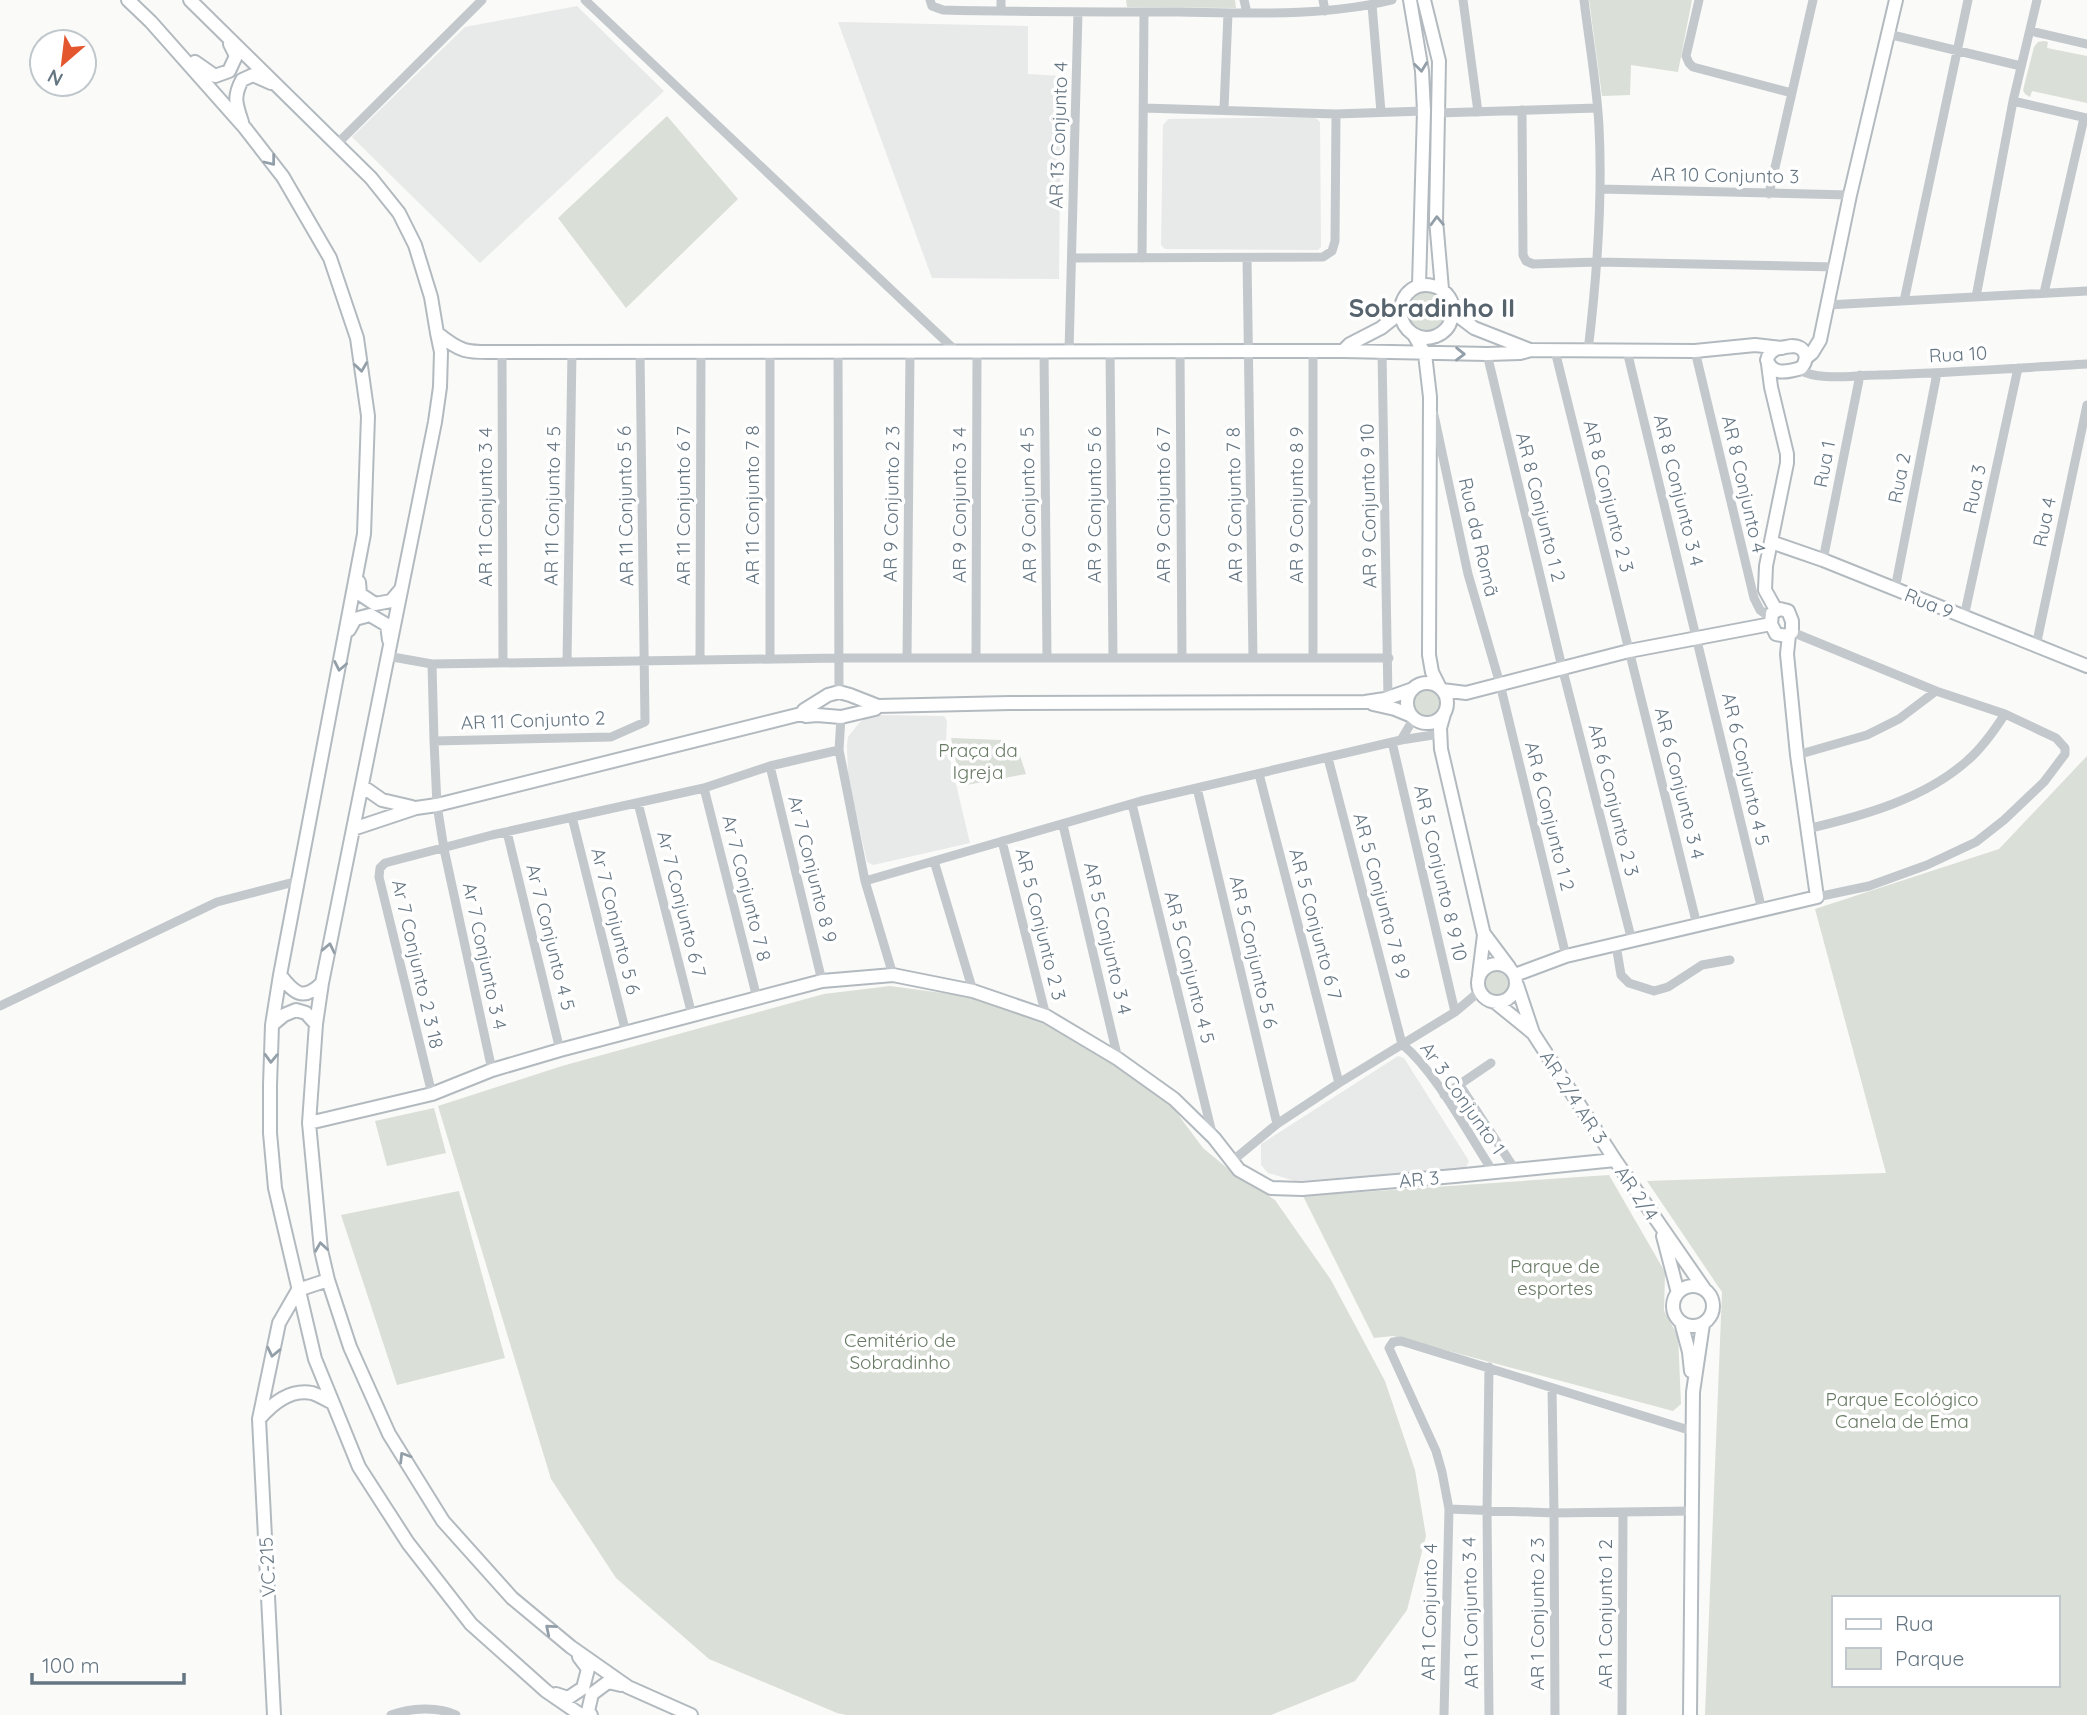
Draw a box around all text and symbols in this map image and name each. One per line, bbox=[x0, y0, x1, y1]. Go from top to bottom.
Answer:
north arrow bbox=[28, 28, 98, 98]
street label: AR 13 Conjunto 4 bbox=[1043, 61, 1073, 209]
one-way arrow bbox=[1413, 62, 1428, 73]
text: N bbox=[43, 64, 67, 92]
one-way arrow bbox=[262, 154, 275, 166]
street label: AR 10 Conjunto 3 bbox=[1651, 162, 1799, 188]
one-way arrow bbox=[1429, 215, 1444, 226]
district label: Sobradinho II bbox=[1349, 291, 1515, 324]
street label: Rua 10 bbox=[1928, 340, 1988, 368]
one-way arrow bbox=[1456, 346, 1466, 362]
one-way arrow bbox=[353, 361, 368, 373]
street label: AR 8 Conjunto 3 4 bbox=[1649, 412, 1709, 568]
street label: AR 8 Conjunto 4 bbox=[1717, 413, 1771, 555]
street label: AR 8 Conjunto 2 3 bbox=[1578, 417, 1640, 575]
street label: AR 9 Conjunto 9 10 bbox=[1355, 423, 1381, 589]
street label: AR 11 Conjunto 7 8 bbox=[740, 425, 764, 585]
street label: AR 11 Conjunto 4 5 bbox=[539, 426, 565, 586]
street label: AR 11 Conjunto 5 6 bbox=[612, 426, 638, 586]
street label: AR 11 Conjunto 6 7 bbox=[671, 426, 695, 586]
street label: AR 9 Conjunto 2 3 bbox=[878, 426, 904, 582]
street label: AR 11 Conjunto 3 4 bbox=[473, 427, 497, 587]
street label: AR 9 Conjunto 3 4 bbox=[947, 427, 971, 583]
street label: AR 9 Conjunto 4 5 bbox=[1015, 427, 1041, 583]
street label: AR 9 Conjunto 5 6 bbox=[1082, 427, 1106, 583]
street label: AR 9 Conjunto 6 7 bbox=[1151, 427, 1175, 583]
street label: AR 9 Conjunto 7 8 bbox=[1221, 427, 1247, 583]
street label: AR 9 Conjunto 8 9 bbox=[1284, 427, 1308, 583]
street label: AR 8 Conjunto 1 2 bbox=[1511, 430, 1571, 584]
street label: Rua 1 bbox=[1808, 439, 1840, 489]
street label: Rua 2 bbox=[1882, 451, 1916, 505]
street label: Rua 3 bbox=[1957, 462, 1991, 516]
street label: Rua da Romã bbox=[1454, 475, 1504, 599]
street label: Rua 4 bbox=[2027, 495, 2061, 549]
street label: Rua 9 bbox=[1901, 582, 1957, 624]
one-way arrow bbox=[334, 659, 349, 671]
street label: AR 6 Conjunto 4 5 bbox=[1717, 690, 1775, 848]
street label: AR 11 Conjunto 2 bbox=[460, 705, 606, 735]
street label: AR 6 Conjunto 3 4 bbox=[1650, 705, 1710, 861]
street label: AR 6 Conjunto 2 3 bbox=[1583, 721, 1645, 879]
park label: Praça da Igreja bbox=[938, 738, 1018, 784]
street label: AR 6 Conjunto 1 2 bbox=[1520, 739, 1580, 893]
street label: AR 5 Conjunto 8 9 10 bbox=[1409, 783, 1473, 963]
street label: Ar 7 Conjunto 8 9 bbox=[783, 793, 843, 945]
street label: AR 5 Conjunto 7 8 9 bbox=[1348, 810, 1416, 982]
street label: Ar 7 Conjunto 7 8 bbox=[717, 812, 777, 964]
street label: Ar 7 Conjunto 6 7 bbox=[652, 828, 712, 980]
street label: Ar 7 Conjunto 5 6 bbox=[586, 845, 646, 997]
street label: AR 5 Conjunto 2 3 bbox=[1010, 845, 1072, 1003]
street label: AR 5 Conjunto 6 7 bbox=[1284, 846, 1348, 1003]
street label: AR 5 Conjunto 3 4 bbox=[1079, 859, 1137, 1017]
street label: Ar 7 Conjunto 4 5 bbox=[521, 861, 581, 1013]
street label: AR 5 Conjunto 5 6 bbox=[1225, 873, 1283, 1031]
street label: Ar 7 Conjunto 2 3 18 bbox=[387, 877, 449, 1051]
street label: Ar 7 Conjunto 3 4 bbox=[458, 880, 512, 1032]
street label: AR 5 Conjunto 4 5 bbox=[1159, 888, 1221, 1046]
one-way arrow bbox=[321, 942, 336, 954]
street label: Ar 3 Conjunto 1 bbox=[1415, 1037, 1511, 1159]
street label: AR 2/4 AR 3 bbox=[1535, 1046, 1613, 1148]
one-way arrow bbox=[263, 1053, 278, 1064]
street label: AR 2/4 bbox=[1610, 1161, 1664, 1225]
street label: AR 3 bbox=[1398, 1165, 1440, 1193]
one-way arrow bbox=[314, 1241, 329, 1252]
park label: Parque de esportes bbox=[1510, 1254, 1600, 1300]
park label: Cemitério de Sobradinho bbox=[844, 1328, 956, 1374]
one-way arrow bbox=[267, 1346, 282, 1358]
park label: Parque Ecológico Canela de Ema bbox=[1826, 1387, 1979, 1433]
one-way arrow bbox=[399, 1452, 412, 1465]
street label: VC-215 bbox=[253, 1536, 281, 1598]
street label: AR 1 Conjunto 3 4 bbox=[1457, 1537, 1483, 1689]
street label: AR 1 Conjunto 2 3 bbox=[1525, 1538, 1549, 1690]
street label: AR 1 Conjunto 1 2 bbox=[1593, 1539, 1617, 1689]
street label: AR 1 Conjunto 4 bbox=[1416, 1543, 1442, 1681]
legend bbox=[1832, 1596, 2059, 1687]
text: Rua bbox=[1895, 1610, 1934, 1636]
one-way arrow bbox=[545, 1625, 557, 1638]
scale bar bbox=[32, 1642, 184, 1686]
text: Parque bbox=[1895, 1645, 1964, 1671]
text: 100 m bbox=[42, 1652, 100, 1678]

